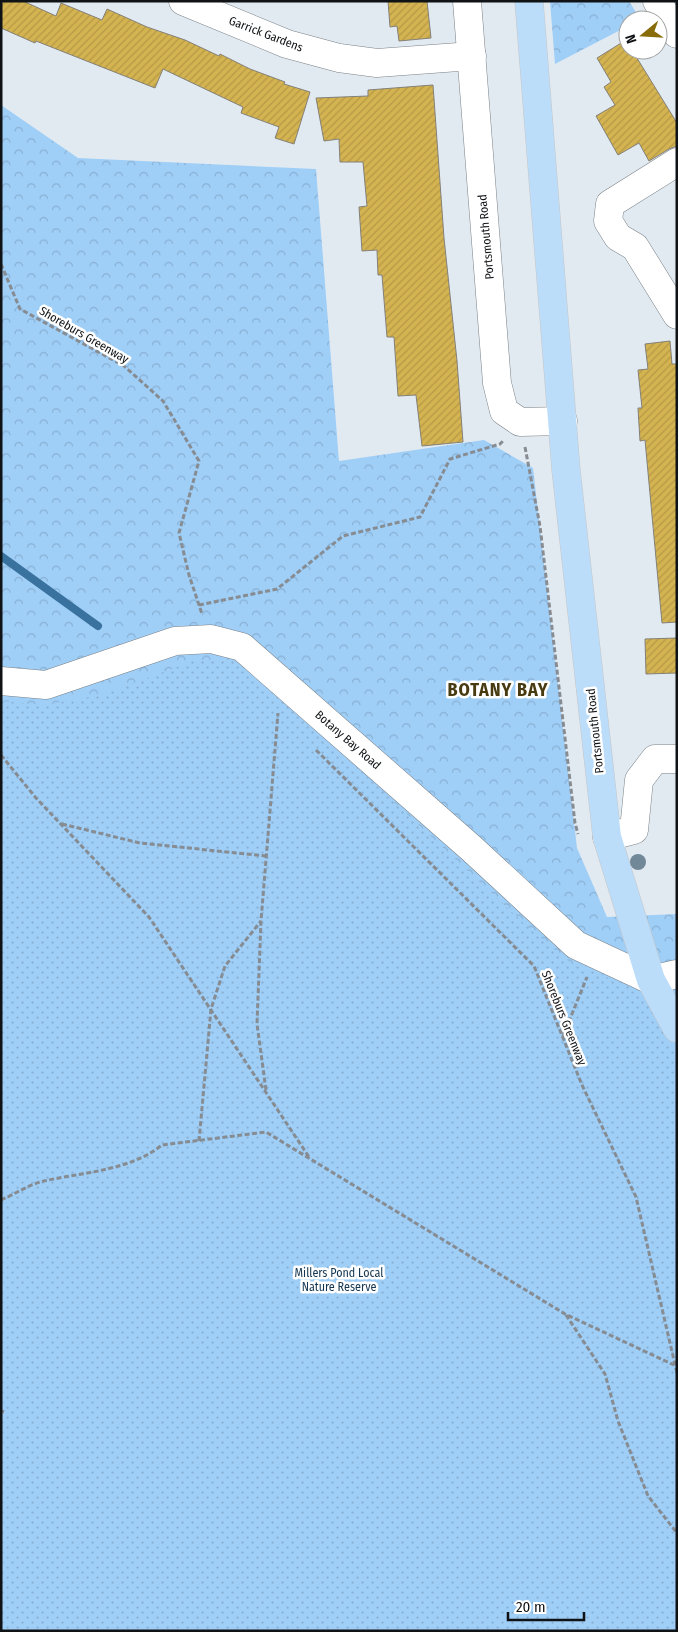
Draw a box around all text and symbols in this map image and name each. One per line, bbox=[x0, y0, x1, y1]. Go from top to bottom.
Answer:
north arrow bbox=[618, 10, 668, 60]
street label: Garrick Gardens bbox=[227, 13, 305, 55]
text: N bbox=[622, 32, 640, 45]
street label: Portsmouth Road bbox=[475, 194, 497, 280]
street label: Shoreburs Greenway bbox=[37, 304, 132, 367]
district label: BOTANY BAY bbox=[447, 679, 549, 701]
street label: Portsmouth Road bbox=[584, 688, 606, 774]
street label: Botany Bay Road bbox=[312, 708, 384, 772]
street label: Shoreburs Greenway bbox=[539, 969, 590, 1068]
park label: Millers Pond Local Nature Reserve bbox=[295, 1266, 383, 1294]
scale bar bbox=[508, 1590, 584, 1622]
text: 20 m bbox=[516, 1598, 546, 1616]

